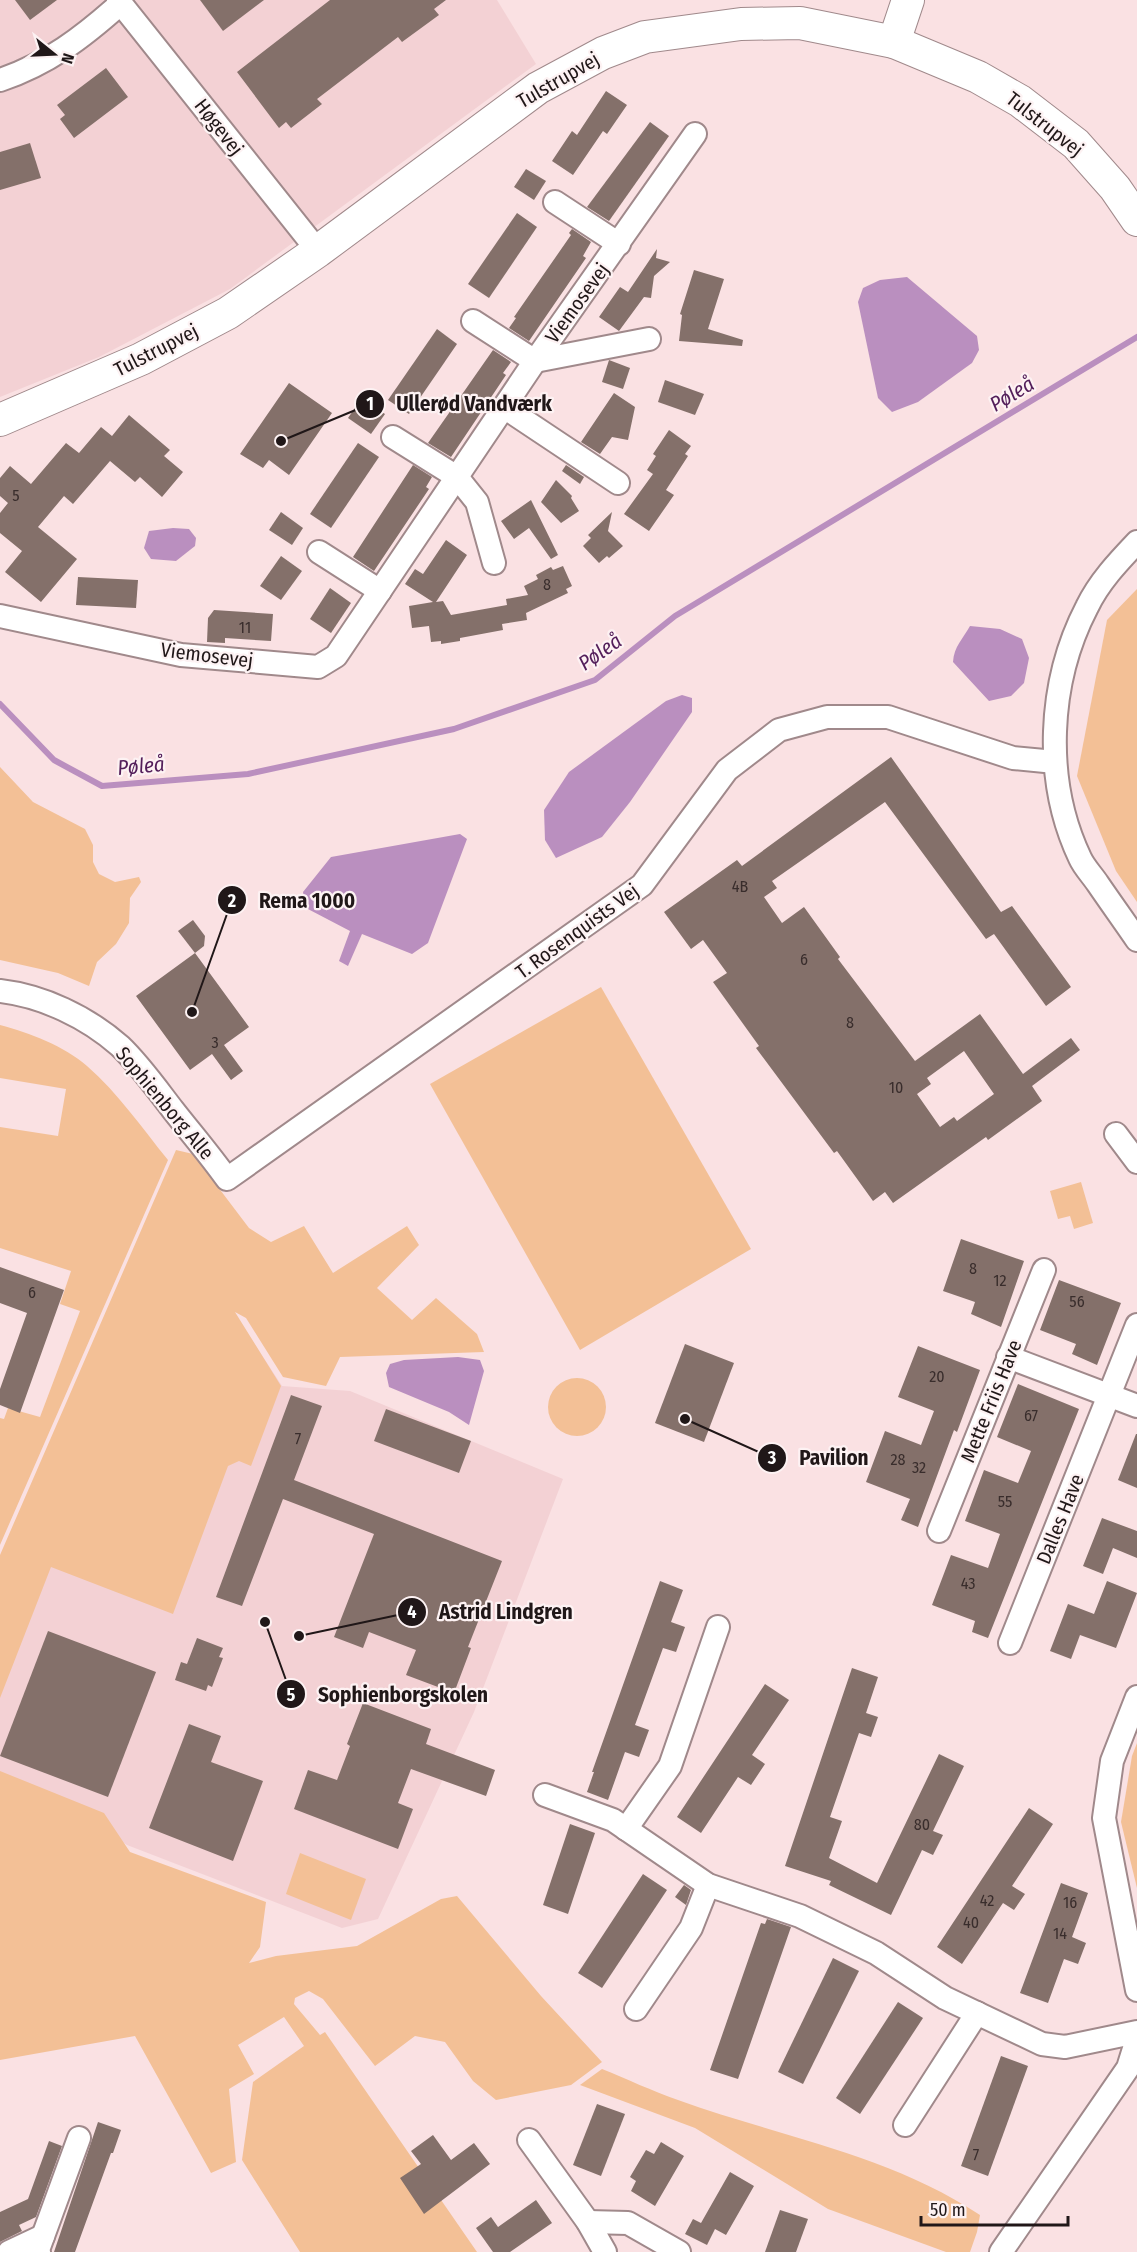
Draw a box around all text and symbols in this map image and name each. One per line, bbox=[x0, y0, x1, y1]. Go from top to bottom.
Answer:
north arrow bbox=[24, 24, 84, 84]
street label: Tulstrupvej bbox=[513, 47, 603, 113]
text: N bbox=[57, 51, 78, 66]
street label: Tulstrupvej bbox=[1002, 87, 1088, 161]
street label: Høgevej bbox=[189, 94, 249, 160]
street label: Viemosevej bbox=[540, 258, 614, 348]
street label: Tulstrupvej bbox=[110, 319, 202, 381]
water label: Pøleå bbox=[985, 371, 1039, 417]
callout: Ullerød Vandværk bbox=[355, 384, 564, 423]
text: Ullerød Vandværk bbox=[396, 391, 552, 417]
text: 1 bbox=[366, 393, 374, 415]
house number: 5 bbox=[12, 486, 20, 505]
house number: 8 bbox=[543, 575, 551, 594]
house number: 11 bbox=[239, 618, 251, 637]
water label: Pøleå bbox=[573, 628, 627, 676]
street label: Viemosevej bbox=[159, 637, 255, 673]
water label: Pøleå bbox=[116, 751, 166, 781]
house number: 4B bbox=[732, 877, 748, 896]
street label: T. Rosenquists Vej bbox=[511, 878, 643, 984]
callout: Rema 1000 bbox=[217, 881, 368, 920]
text: Rema 1000 bbox=[259, 888, 355, 914]
text: 2 bbox=[227, 890, 236, 912]
house number: 6 bbox=[800, 950, 808, 969]
house number: 8 bbox=[846, 1013, 854, 1032]
house number: 3 bbox=[211, 1033, 219, 1052]
street label: Sophienborg Alle bbox=[111, 1042, 219, 1164]
house number: 10 bbox=[889, 1078, 903, 1097]
house number: 8 bbox=[969, 1259, 977, 1278]
house number: 12 bbox=[993, 1271, 1007, 1290]
house number: 6 bbox=[28, 1283, 36, 1302]
house number: 56 bbox=[1069, 1292, 1085, 1311]
street label: Mette Friis Have bbox=[955, 1336, 1027, 1466]
house number: 20 bbox=[929, 1367, 945, 1386]
house number: 67 bbox=[1024, 1406, 1039, 1425]
house number: 7 bbox=[295, 1429, 302, 1448]
callout: Pavilion bbox=[757, 1438, 881, 1477]
text: Pavilion bbox=[799, 1445, 869, 1471]
text: 3 bbox=[767, 1447, 777, 1469]
house number: 28 bbox=[890, 1450, 906, 1469]
house number: 32 bbox=[912, 1458, 926, 1477]
street label: Dalles Have bbox=[1031, 1470, 1089, 1568]
house number: 55 bbox=[998, 1492, 1012, 1511]
house number: 43 bbox=[961, 1574, 975, 1593]
callout: Astrid Lindgren bbox=[397, 1592, 585, 1631]
text: Astrid Lindgren bbox=[438, 1599, 573, 1625]
text: 4 bbox=[407, 1601, 417, 1623]
callout: Sophienborgskolen bbox=[276, 1675, 500, 1714]
text: Sophienborgskolen bbox=[318, 1682, 488, 1708]
text: 5 bbox=[287, 1684, 296, 1706]
house number: 80 bbox=[914, 1815, 930, 1834]
house number: 42 bbox=[980, 1891, 994, 1910]
house number: 16 bbox=[1063, 1893, 1077, 1912]
house number: 40 bbox=[963, 1913, 979, 1932]
house number: 14 bbox=[1053, 1924, 1067, 1943]
house number: 7 bbox=[973, 2145, 980, 2164]
scale bar bbox=[921, 2189, 1068, 2227]
text: 50 m bbox=[930, 2199, 966, 2221]

